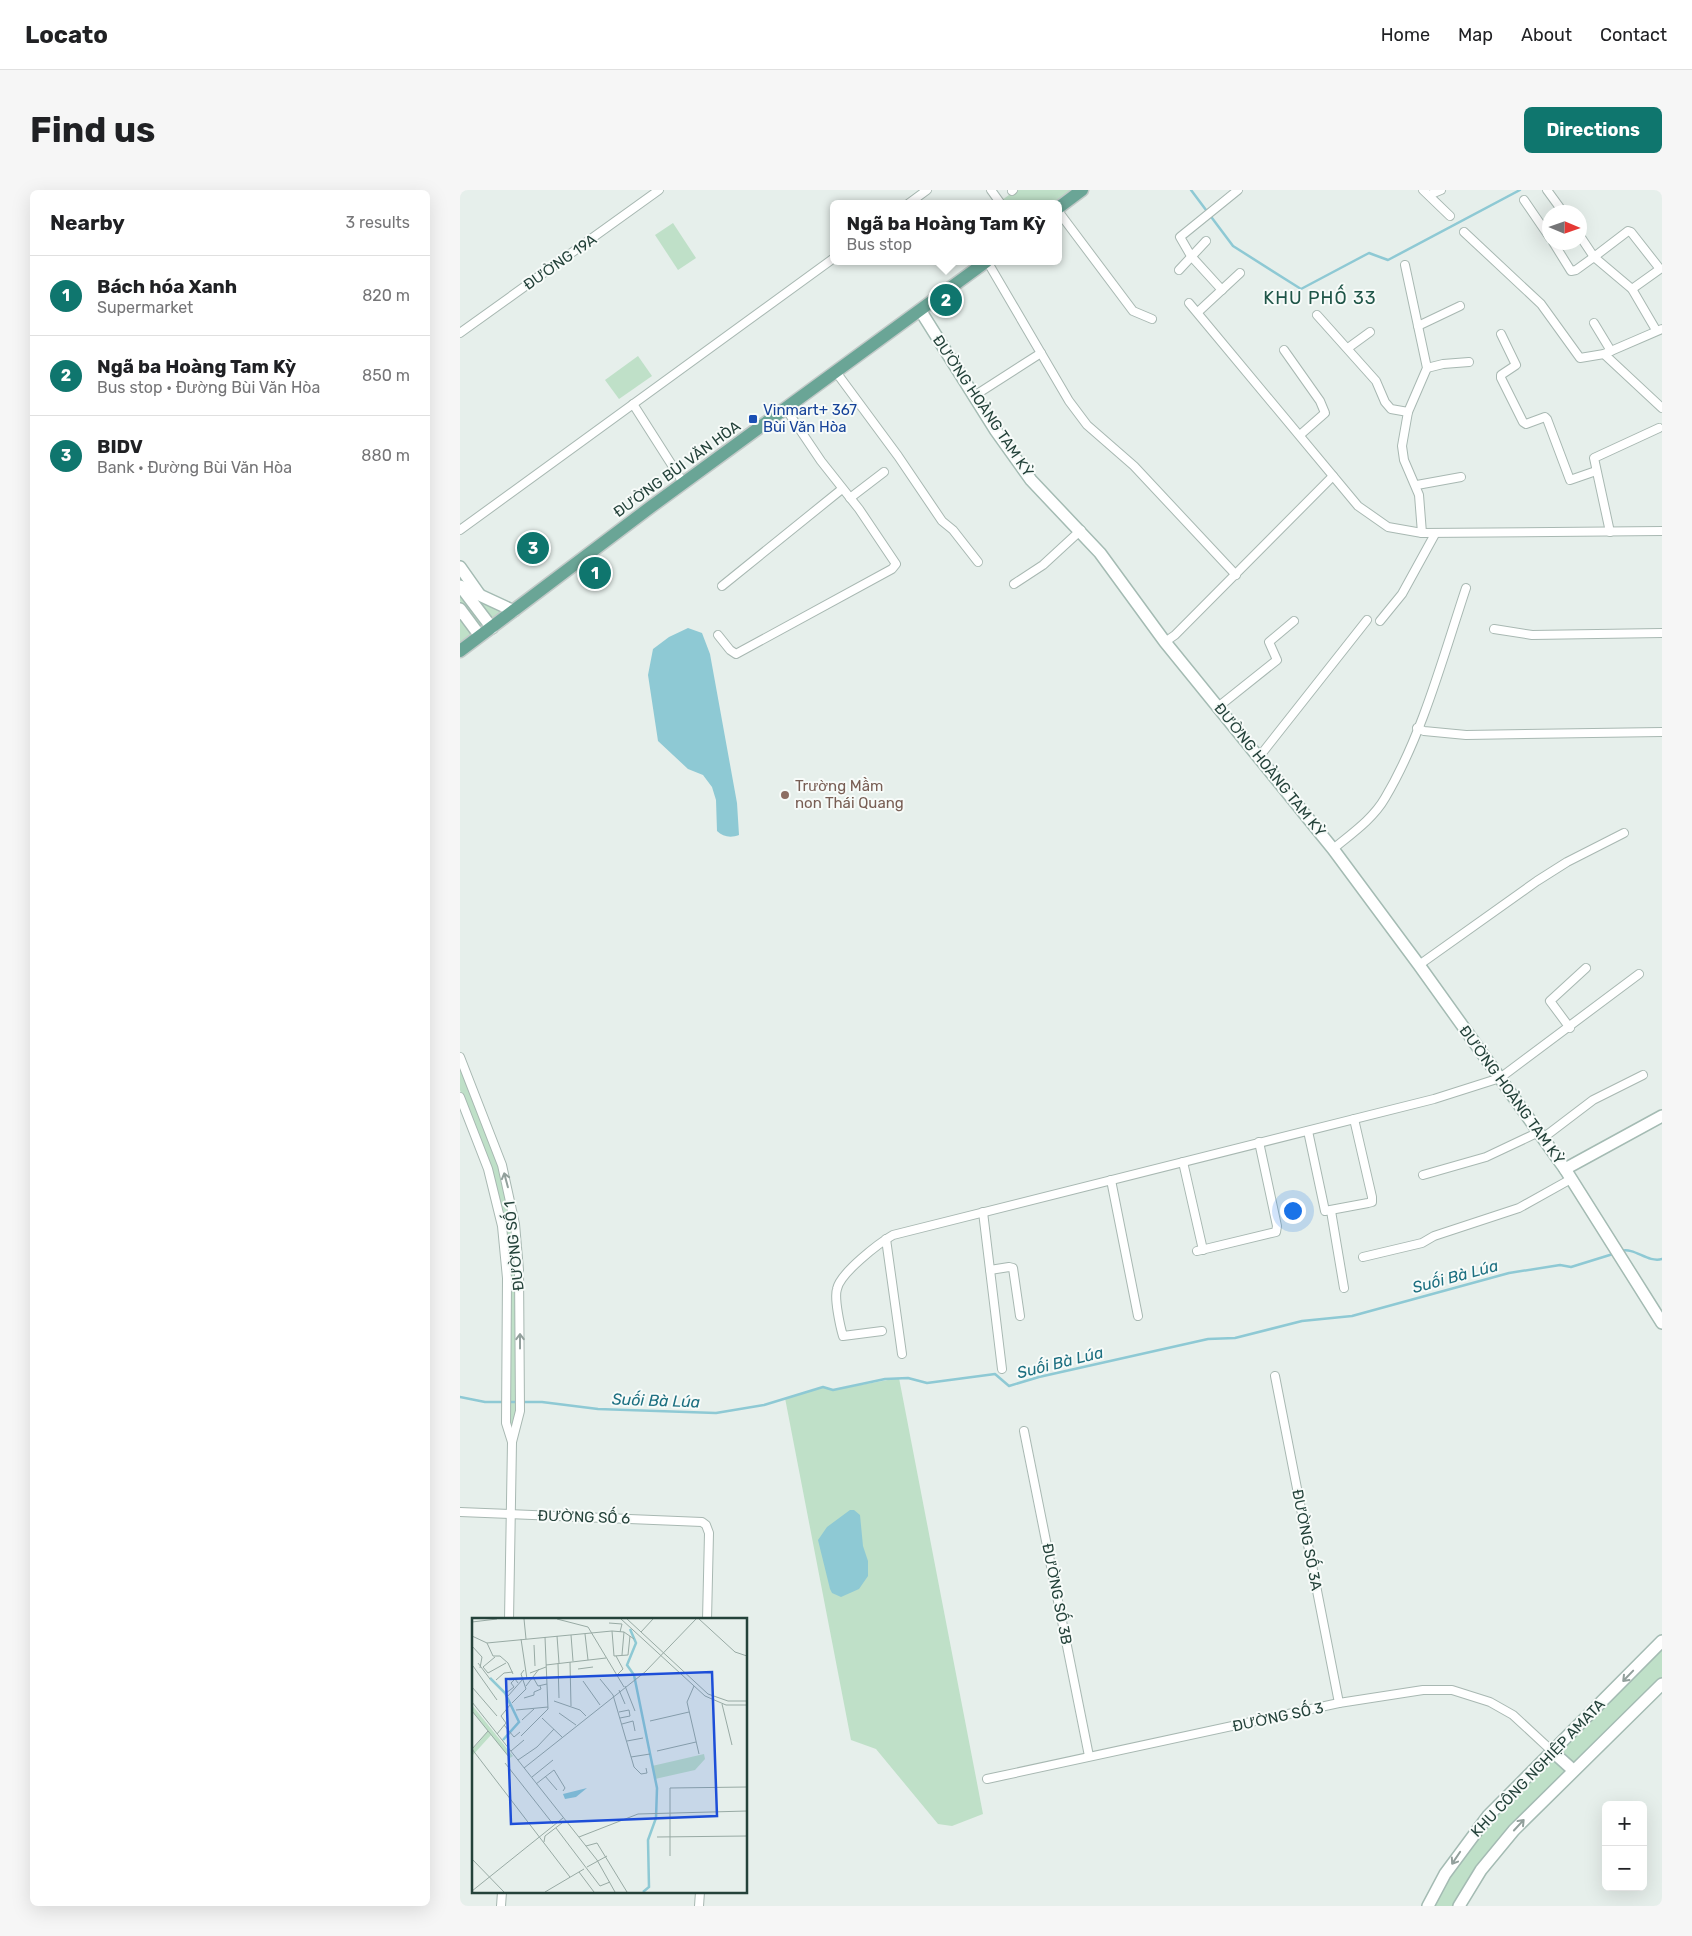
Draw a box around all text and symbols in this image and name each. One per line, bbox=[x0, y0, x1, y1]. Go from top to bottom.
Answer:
text: Locato bbox=[25, 21, 108, 49]
text: Home bbox=[1381, 24, 1430, 46]
text: Map bbox=[1458, 24, 1493, 46]
text: About bbox=[1521, 24, 1572, 46]
text: Contact bbox=[1600, 24, 1667, 46]
button: Directions bbox=[1524, 107, 1662, 153]
text: Find us bbox=[30, 109, 155, 151]
popup bbox=[830, 200, 1062, 265]
north arrow bbox=[1542, 205, 1587, 250]
text: Nearby bbox=[50, 210, 125, 235]
text: Ngã ba Hoàng Tam Kỳ bbox=[846, 212, 1046, 235]
text: 3 results bbox=[345, 213, 410, 232]
street label: ĐƯỜNG 19A bbox=[520, 230, 600, 294]
text: Bus stop bbox=[846, 235, 912, 254]
text: Bách hóa Xanh bbox=[97, 275, 237, 298]
pin: 2 bbox=[930, 281, 962, 319]
district label: KHU PHỐ 33 bbox=[1263, 284, 1377, 309]
text: 1 bbox=[62, 286, 70, 305]
text: 820 m bbox=[362, 286, 410, 305]
text: Supermarket bbox=[97, 298, 193, 317]
street label: ĐƯỜNG HOÀNG TAM KỲ bbox=[929, 332, 1037, 481]
text: Ngã ba Hoàng Tam Kỳ bbox=[97, 355, 296, 378]
text: 2 bbox=[61, 366, 71, 385]
text: 850 m bbox=[362, 366, 410, 385]
text: Bus stop · Đường Bùi Văn Hòa bbox=[97, 378, 320, 397]
place label: Vinmart+ 367 Bùi Văn Hòa bbox=[763, 401, 857, 436]
marker: Vinmart+ 367 Bùi Văn Hòa bbox=[747, 413, 759, 425]
street label: ĐƯỜNG BÙI VĂN HÒA bbox=[610, 417, 744, 521]
text: BIDV bbox=[97, 435, 143, 458]
text: 3 bbox=[61, 446, 71, 465]
text: 880 m bbox=[361, 446, 410, 465]
text: Bank · Đường Bùi Văn Hòa bbox=[97, 458, 292, 477]
pin: 3 bbox=[517, 529, 549, 567]
pin: 1 bbox=[579, 554, 611, 592]
street label: ĐƯỜNG HOÀNG TAM KỲ bbox=[1210, 699, 1330, 841]
place label: Trường Mầm non Thái Quang bbox=[795, 777, 904, 812]
marker: Trường Mầm non Thái Quang bbox=[779, 789, 791, 801]
street label: ĐƯỜNG HOÀNG TAM KỲ bbox=[1456, 1022, 1569, 1168]
one-way arrow bbox=[500, 1172, 510, 1188]
your location bbox=[1280, 1198, 1306, 1224]
street label: ĐƯỜNG SỐ 1 bbox=[499, 1200, 528, 1292]
water label: Suối Bà Lúa bbox=[1410, 1255, 1500, 1297]
one-way arrow bbox=[515, 1333, 525, 1350]
water label: Suối Bà Lúa bbox=[1015, 1341, 1105, 1382]
water label: Suối Bà Lúa bbox=[612, 1388, 701, 1412]
street label: ĐƯỜNG SỐ 3A bbox=[1288, 1488, 1327, 1592]
street label: ĐƯỜNG SỐ 6 bbox=[537, 1505, 631, 1528]
street label: ĐƯỜNG SỐ 3B bbox=[1038, 1542, 1077, 1646]
inset map bbox=[472, 1618, 748, 1894]
one-way arrow bbox=[1622, 1670, 1634, 1683]
street label: KHU CÔNG NGHIỆP AMATA bbox=[1467, 1695, 1609, 1841]
street label: ĐƯỜNG SỐ 3 bbox=[1230, 1697, 1325, 1735]
map controls bbox=[1602, 1801, 1647, 1891]
button: + bbox=[1602, 1801, 1647, 1846]
one-way arrow bbox=[1512, 1819, 1524, 1831]
button: − bbox=[1602, 1846, 1647, 1891]
one-way arrow bbox=[1451, 1850, 1461, 1864]

